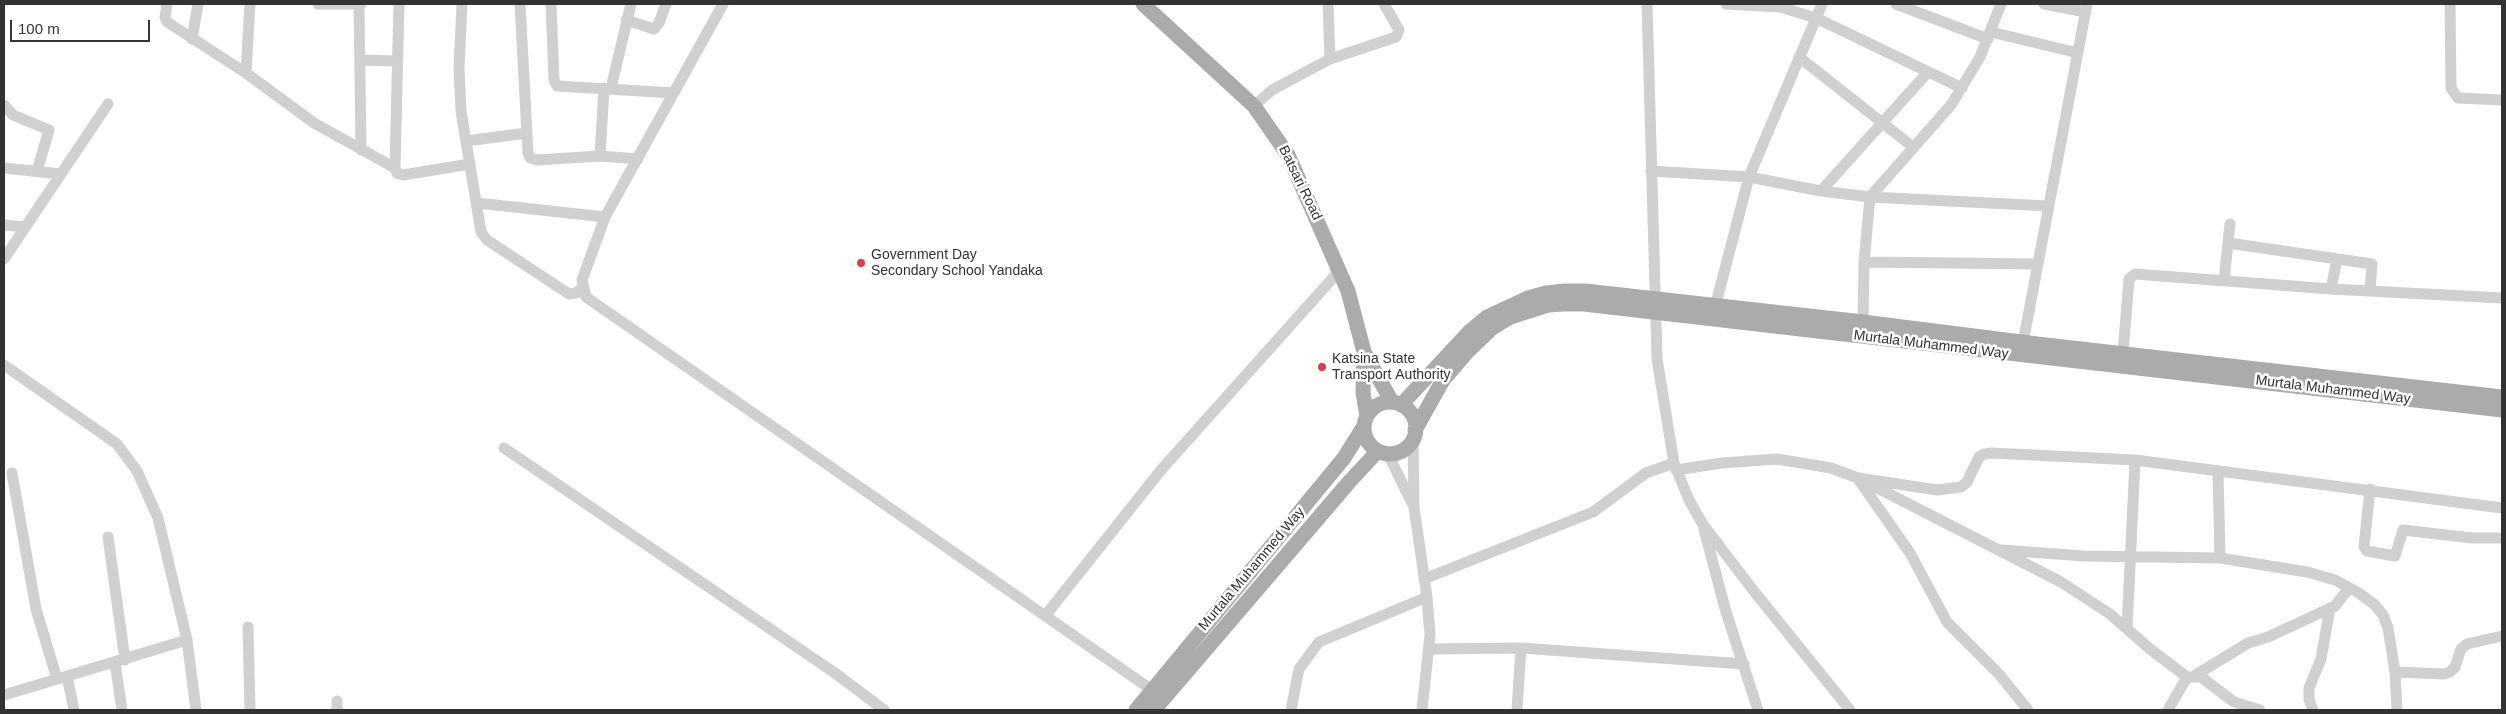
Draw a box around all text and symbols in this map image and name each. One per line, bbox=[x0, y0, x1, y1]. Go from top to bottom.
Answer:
scale bar bbox=[12, 10, 152, 42]
text: 100 m bbox=[18, 20, 60, 37]
street label: Batsari Road bbox=[1275, 143, 1325, 223]
place label: Government Day Secondary School Yandaka bbox=[871, 247, 1043, 280]
marker: Government Day Secondary School Yandaka bbox=[855, 257, 867, 269]
street label: Murtala Muhammed Way bbox=[1853, 327, 2009, 363]
place label: Katsina State Transport Authority bbox=[1332, 351, 1451, 384]
marker: Katsina State Transport Authority bbox=[1316, 361, 1328, 373]
street label: Murtala Muhammed Way bbox=[2255, 372, 2411, 408]
street label: Murtala Muhammed Way bbox=[1195, 504, 1309, 634]

